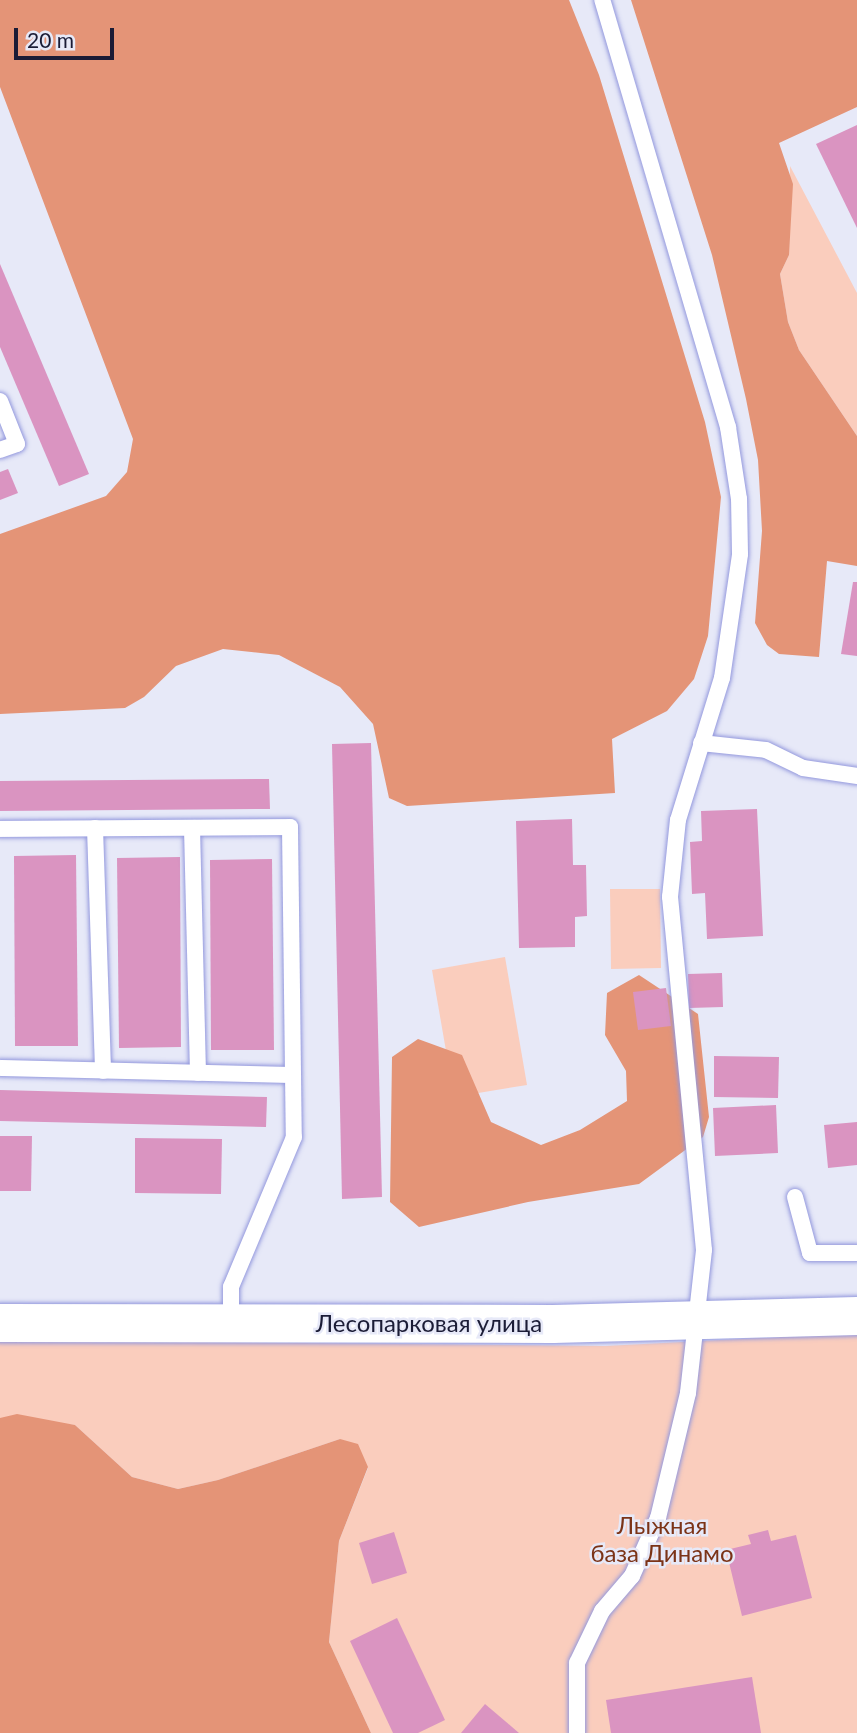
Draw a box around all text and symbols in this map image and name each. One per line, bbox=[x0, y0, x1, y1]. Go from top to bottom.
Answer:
scale bar bbox=[18, 14, 117, 58]
text: 20 m bbox=[27, 27, 74, 52]
street label: Лесопарковая улица bbox=[316, 1309, 542, 1337]
park label: Лыжная база Динамо bbox=[590, 1511, 734, 1567]

